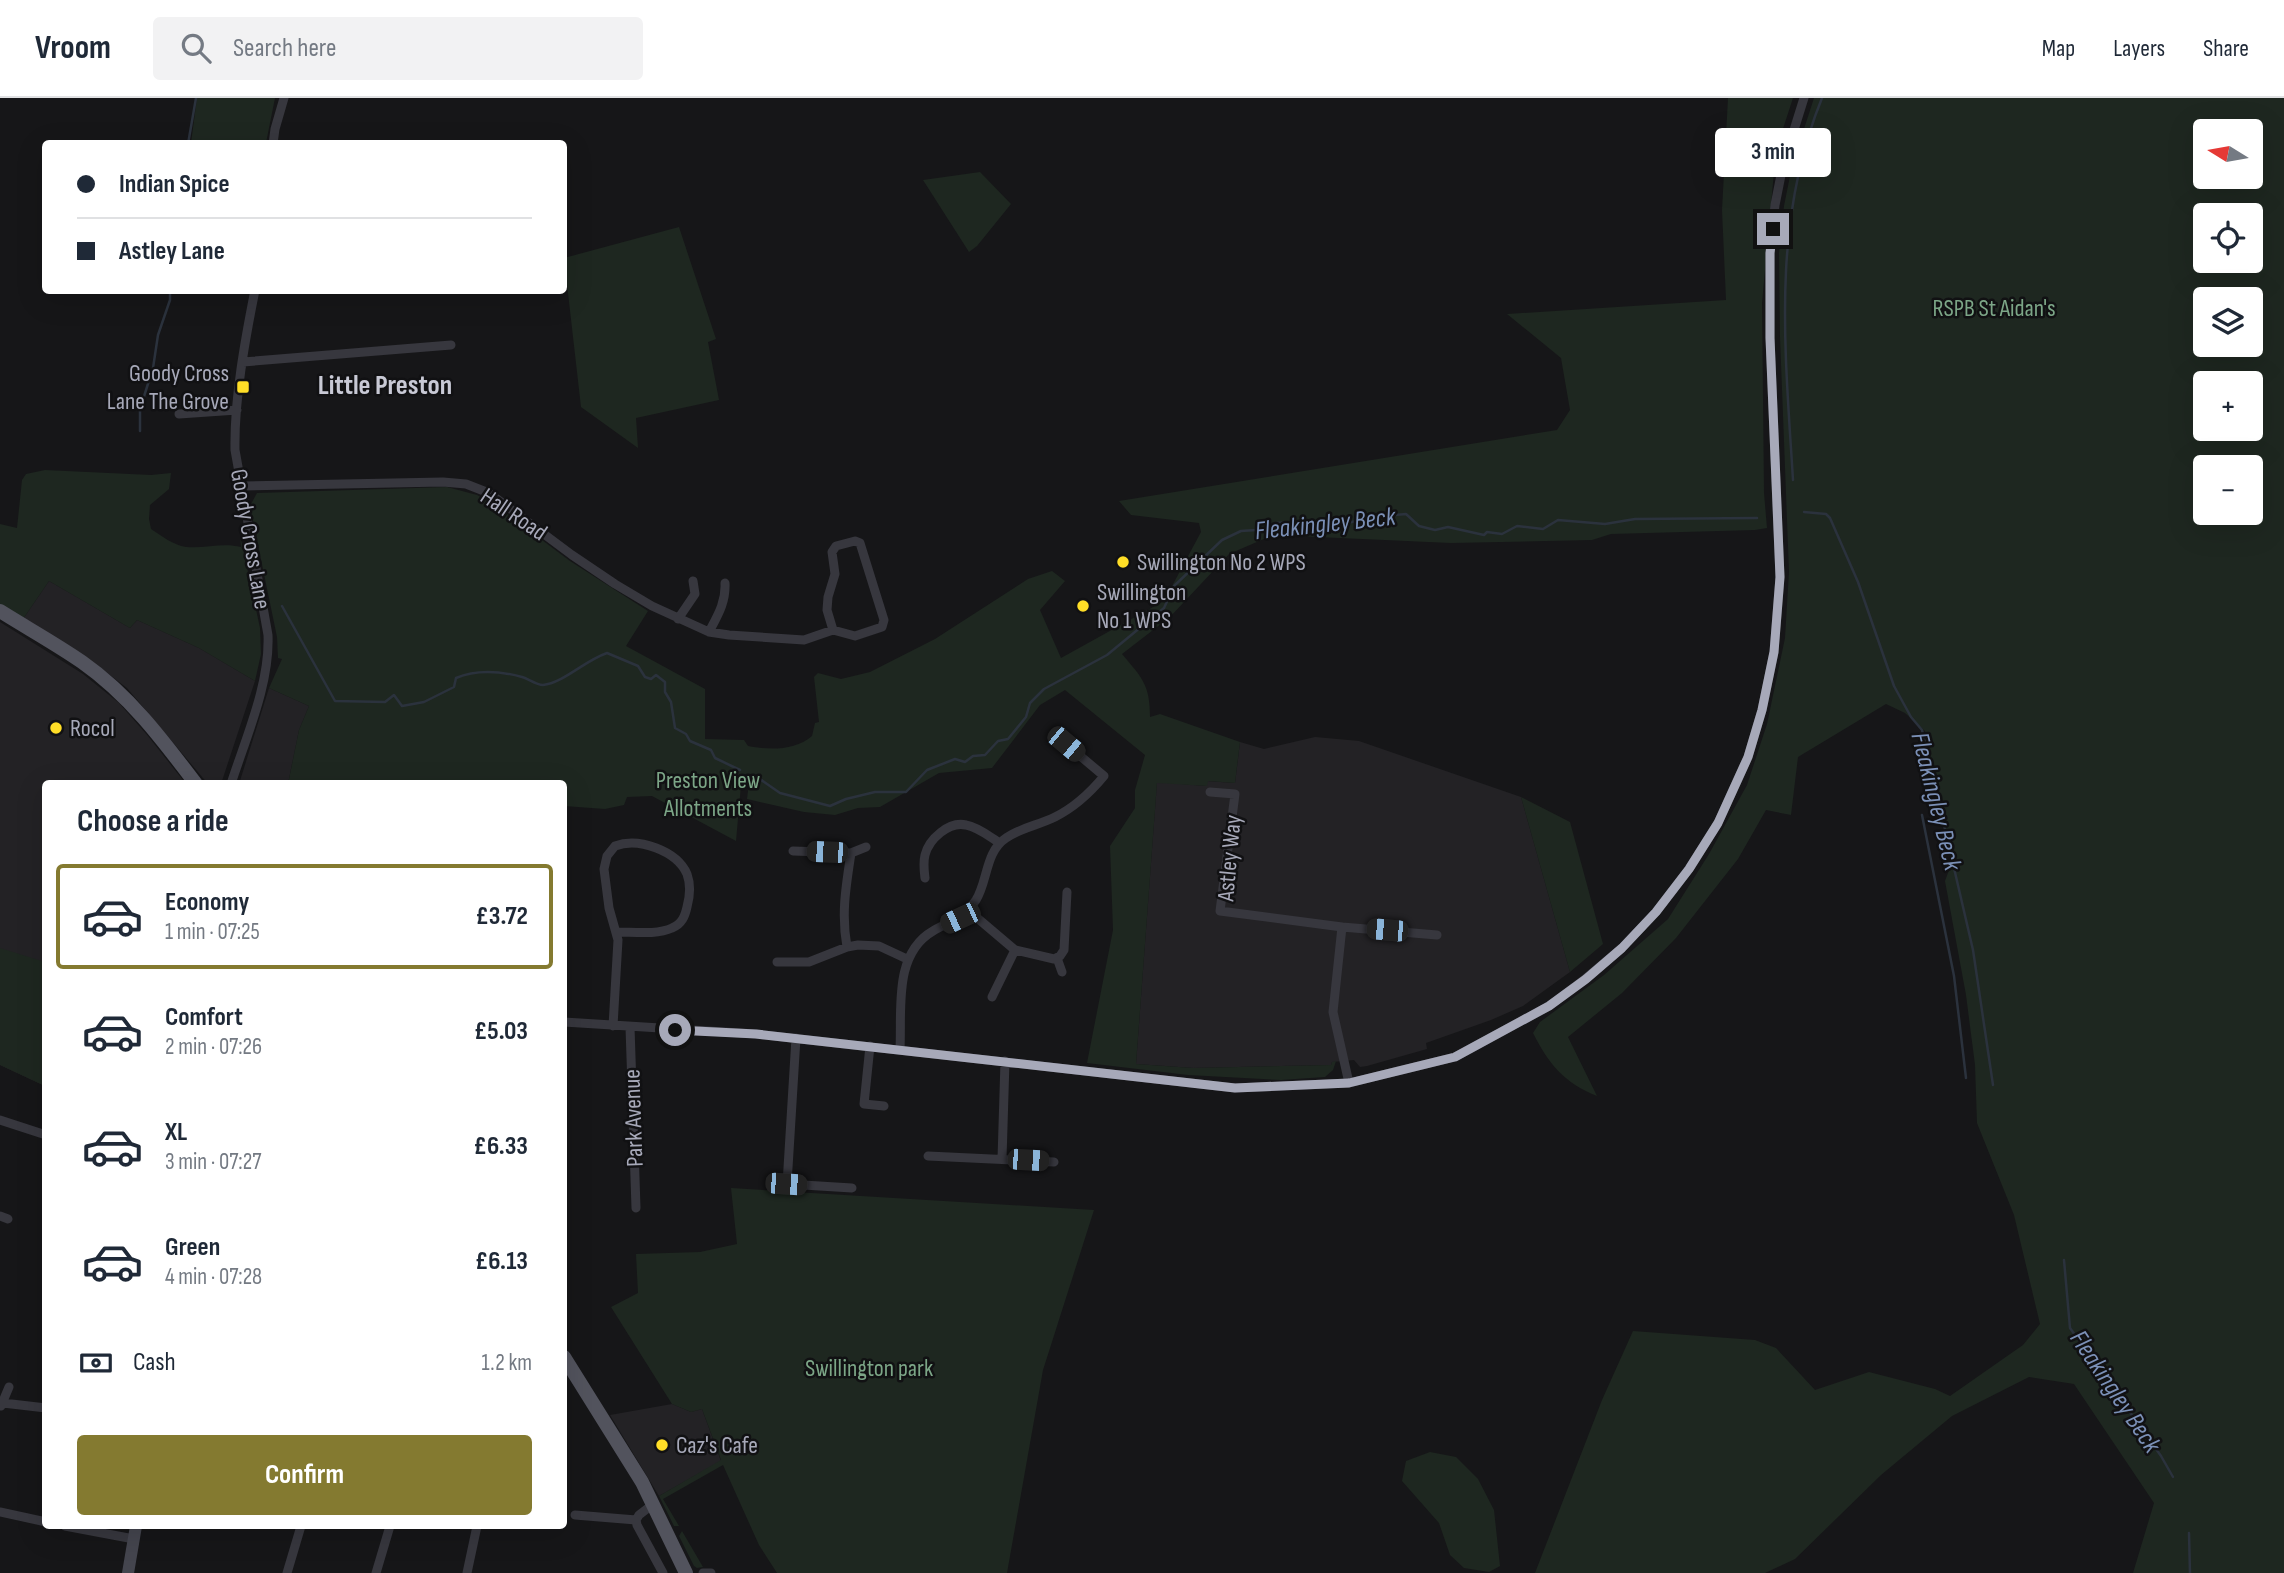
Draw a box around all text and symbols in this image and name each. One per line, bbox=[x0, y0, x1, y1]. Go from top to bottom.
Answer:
search box bbox=[153, 17, 643, 80]
text: Vroom bbox=[35, 28, 111, 68]
icon: search bbox=[177, 29, 215, 67]
text: Search here bbox=[233, 33, 336, 64]
text: Map bbox=[2042, 34, 2075, 63]
text: Layers bbox=[2113, 34, 2165, 63]
text: Share bbox=[2203, 34, 2249, 63]
north arrow bbox=[2193, 119, 2263, 189]
map controls bbox=[2193, 119, 2263, 525]
callout: 3 min bbox=[1715, 128, 1831, 176]
text: 3 min bbox=[1751, 138, 1795, 166]
text: Indian Spice bbox=[119, 169, 230, 200]
button: locate bbox=[2193, 203, 2263, 273]
route end bbox=[1757, 213, 1789, 245]
text: Astley Lane bbox=[119, 236, 225, 267]
button: layers bbox=[2193, 287, 2263, 357]
park label: RSPB St Aidan's bbox=[1932, 294, 2056, 323]
place label: Goody Cross Lane The Grove bbox=[107, 359, 229, 416]
district label: Little Preston bbox=[318, 369, 452, 402]
button: + bbox=[2193, 371, 2263, 441]
marker: Goody Cross Lane The Grove bbox=[235, 379, 251, 395]
button: − bbox=[2193, 455, 2263, 525]
street label: Goody Cross Lane bbox=[224, 467, 277, 611]
street label: Hall Road bbox=[475, 482, 553, 547]
water label: Fleakingley Beck bbox=[1253, 502, 1398, 547]
place label: Swillington No 2 WPS bbox=[1137, 548, 1306, 577]
marker: Swillington No 2 WPS bbox=[1115, 554, 1131, 570]
place label: Swillington No 1 WPS bbox=[1097, 578, 1186, 635]
marker: Swillington No 1 WPS bbox=[1075, 598, 1091, 614]
place label: Rocol bbox=[70, 714, 115, 743]
marker: Rocol bbox=[48, 720, 64, 736]
car bbox=[1044, 722, 1089, 766]
water label: Fleakingley Beck bbox=[1903, 729, 1968, 875]
park label: Preston View Allotments bbox=[656, 766, 760, 823]
text: Choose a ride bbox=[77, 802, 229, 841]
street label: Astley Way bbox=[1211, 814, 1248, 903]
car bbox=[806, 841, 849, 863]
icon: car bbox=[81, 885, 144, 948]
text: Economy bbox=[165, 887, 249, 918]
car bbox=[937, 900, 984, 936]
text: £3.72 bbox=[475, 901, 528, 932]
text: 1 min · 07:25 bbox=[165, 918, 260, 946]
car bbox=[1366, 918, 1409, 942]
icon: car bbox=[81, 1000, 144, 1063]
text: Comfort bbox=[165, 1002, 243, 1033]
route start bbox=[659, 1014, 691, 1046]
text: £5.03 bbox=[474, 1016, 528, 1047]
text: 2 min · 07:26 bbox=[165, 1033, 262, 1061]
street label: Park Avenue bbox=[617, 1069, 650, 1167]
icon: car bbox=[81, 1115, 144, 1178]
text: XL bbox=[165, 1117, 187, 1148]
text: £6.33 bbox=[474, 1131, 528, 1162]
text: 3 min · 07:27 bbox=[165, 1148, 261, 1176]
car bbox=[1007, 1148, 1050, 1172]
car bbox=[765, 1172, 808, 1196]
icon: car bbox=[81, 1230, 144, 1293]
text: Green bbox=[165, 1232, 220, 1263]
text: £6.13 bbox=[475, 1246, 528, 1277]
text: 4 min · 07:28 bbox=[165, 1263, 262, 1291]
water label: Fleakingley Beck bbox=[2062, 1325, 2168, 1460]
icon: cash bbox=[77, 1344, 115, 1382]
text: Cash bbox=[133, 1347, 176, 1378]
text: 1.2 km bbox=[482, 1349, 532, 1377]
park label: Swillington park bbox=[805, 1354, 933, 1383]
place label: Caz's Cafe bbox=[676, 1431, 758, 1460]
button: Confirm bbox=[77, 1435, 532, 1515]
marker: Caz's Cafe bbox=[654, 1437, 670, 1453]

